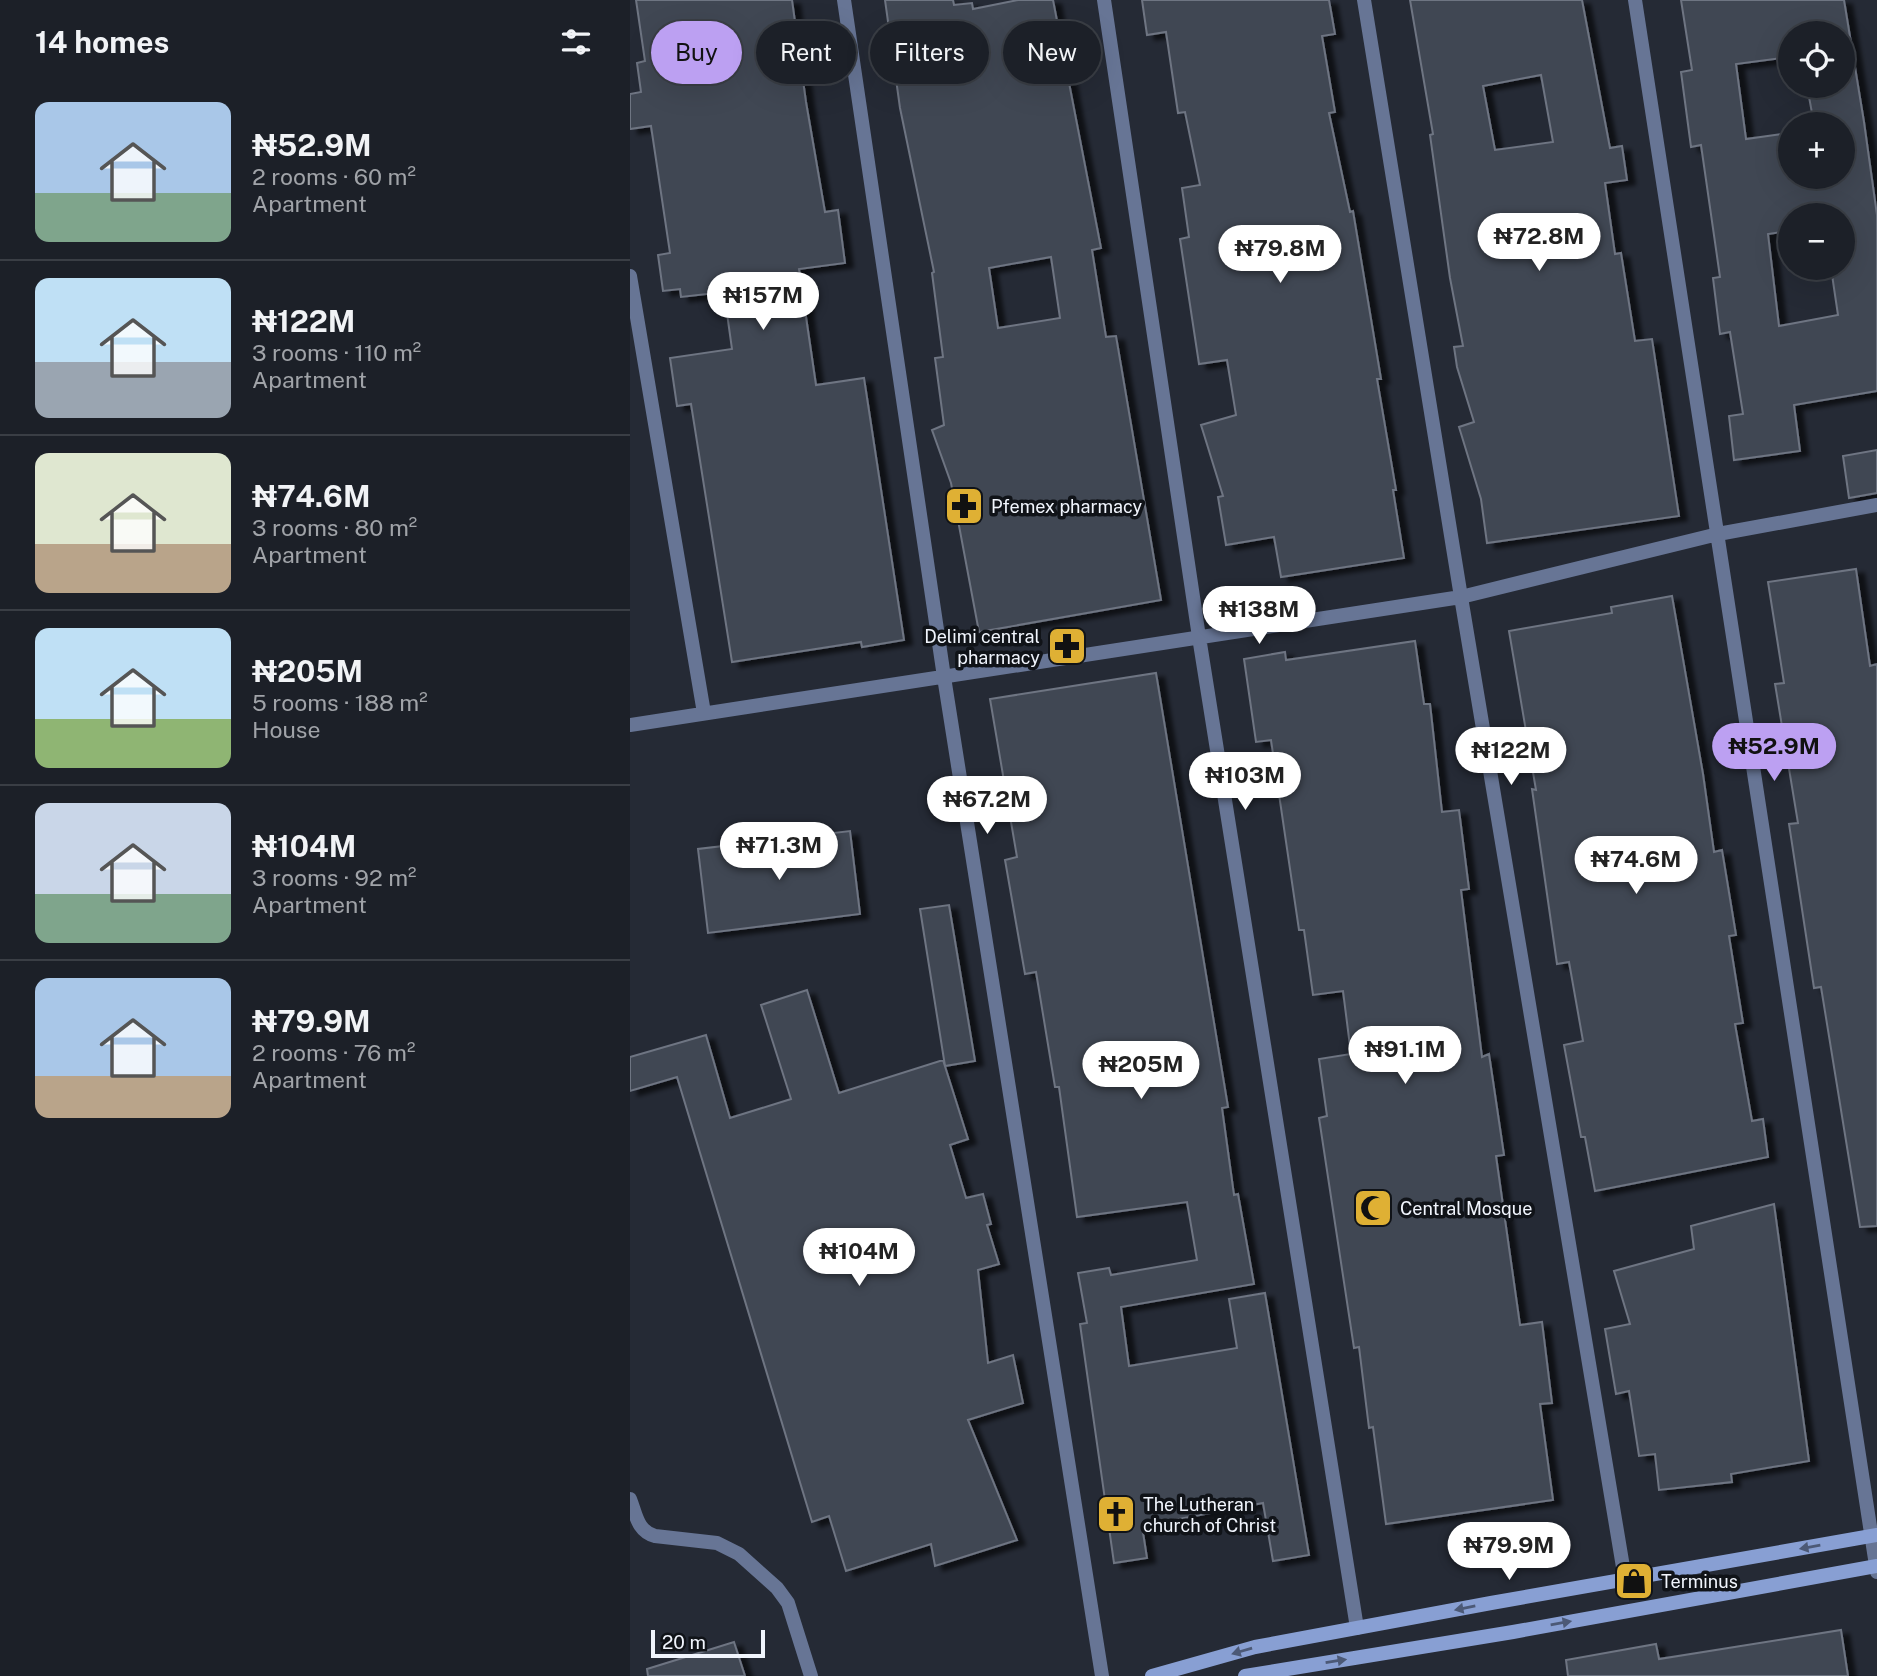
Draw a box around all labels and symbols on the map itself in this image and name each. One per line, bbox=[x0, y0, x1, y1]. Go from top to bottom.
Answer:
pin: ₦72.8M bbox=[1482, 214, 1596, 273]
pin: ₦79.8M bbox=[1223, 226, 1337, 285]
pin: ₦157M bbox=[714, 272, 812, 332]
pharmacy icon: Pfemex pharmacy bbox=[943, 485, 985, 527]
place label: Pfemex pharmacy bbox=[991, 496, 1143, 517]
pin: ₦138M bbox=[1210, 586, 1308, 646]
pharmacy icon: Delimi central pharmacy bbox=[1046, 625, 1088, 667]
place label: Delimi central pharmacy bbox=[924, 626, 1040, 668]
pin: ₦52.9M bbox=[1717, 724, 1831, 783]
pin: ₦122M bbox=[1462, 728, 1560, 787]
pin: ₦103M bbox=[1196, 752, 1294, 812]
pin: ₦67.2M bbox=[930, 776, 1044, 836]
pin: ₦71.3M bbox=[722, 822, 836, 882]
pin: ₦74.6M bbox=[1579, 836, 1693, 896]
pin: ₦91.1M bbox=[1348, 1026, 1462, 1086]
pin: ₦205M bbox=[1092, 1042, 1190, 1101]
mosque icon: Central Mosque bbox=[1352, 1187, 1394, 1229]
place label: Central Mosque bbox=[1400, 1198, 1532, 1219]
pin: ₦104M bbox=[810, 1228, 908, 1288]
church icon: The Lutheran church of Christ bbox=[1095, 1493, 1137, 1535]
place label: The Lutheran church of Christ bbox=[1143, 1494, 1276, 1536]
pin: ₦79.9M bbox=[1452, 1522, 1566, 1582]
one-way arrow bbox=[1799, 1541, 1821, 1552]
shop icon: Terminus bbox=[1613, 1560, 1655, 1602]
place label: Terminus bbox=[1661, 1571, 1738, 1592]
one-way arrow bbox=[1454, 1602, 1476, 1613]
one-way arrow bbox=[1550, 1617, 1572, 1628]
scale bar bbox=[651, 1627, 765, 1659]
one-way arrow bbox=[1231, 1646, 1253, 1657]
one-way arrow bbox=[1325, 1655, 1347, 1666]

